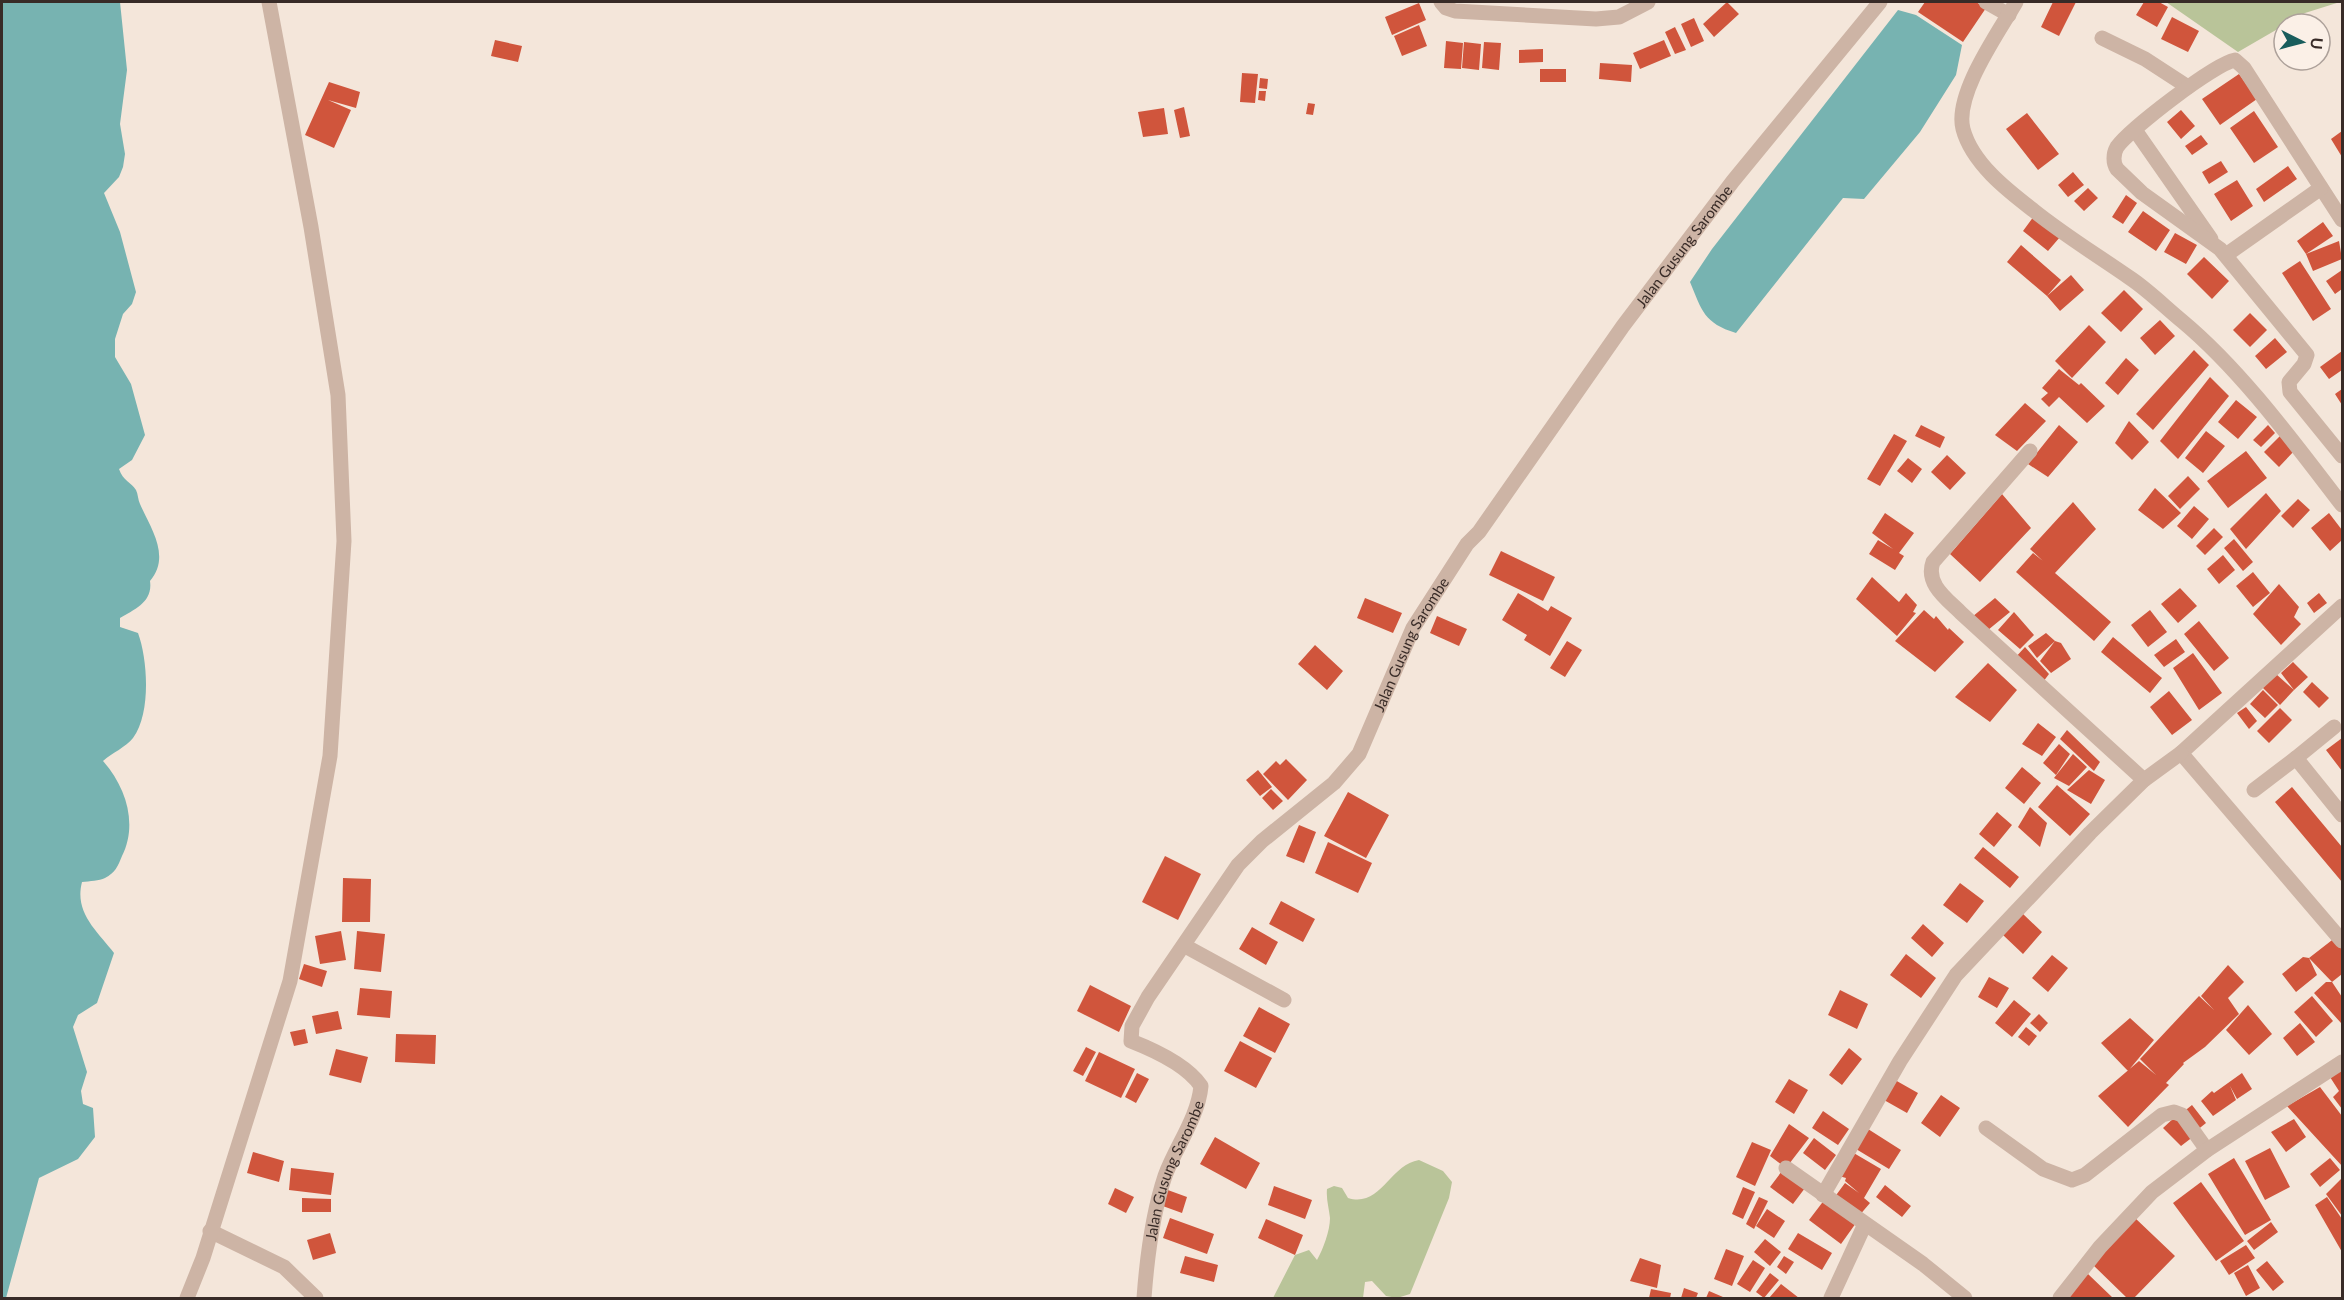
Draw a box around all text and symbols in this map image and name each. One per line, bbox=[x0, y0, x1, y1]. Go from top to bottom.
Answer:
north arrow bbox=[2272, 12, 2332, 72]
text: U bbox=[2307, 37, 2327, 51]
street label: Jalan Gusung Sarombe bbox=[1632, 181, 1736, 311]
street label: Jalan Gusung Sarombe bbox=[1369, 574, 1452, 714]
street label: Jalan Gusung Sarombe bbox=[1141, 1098, 1207, 1242]

